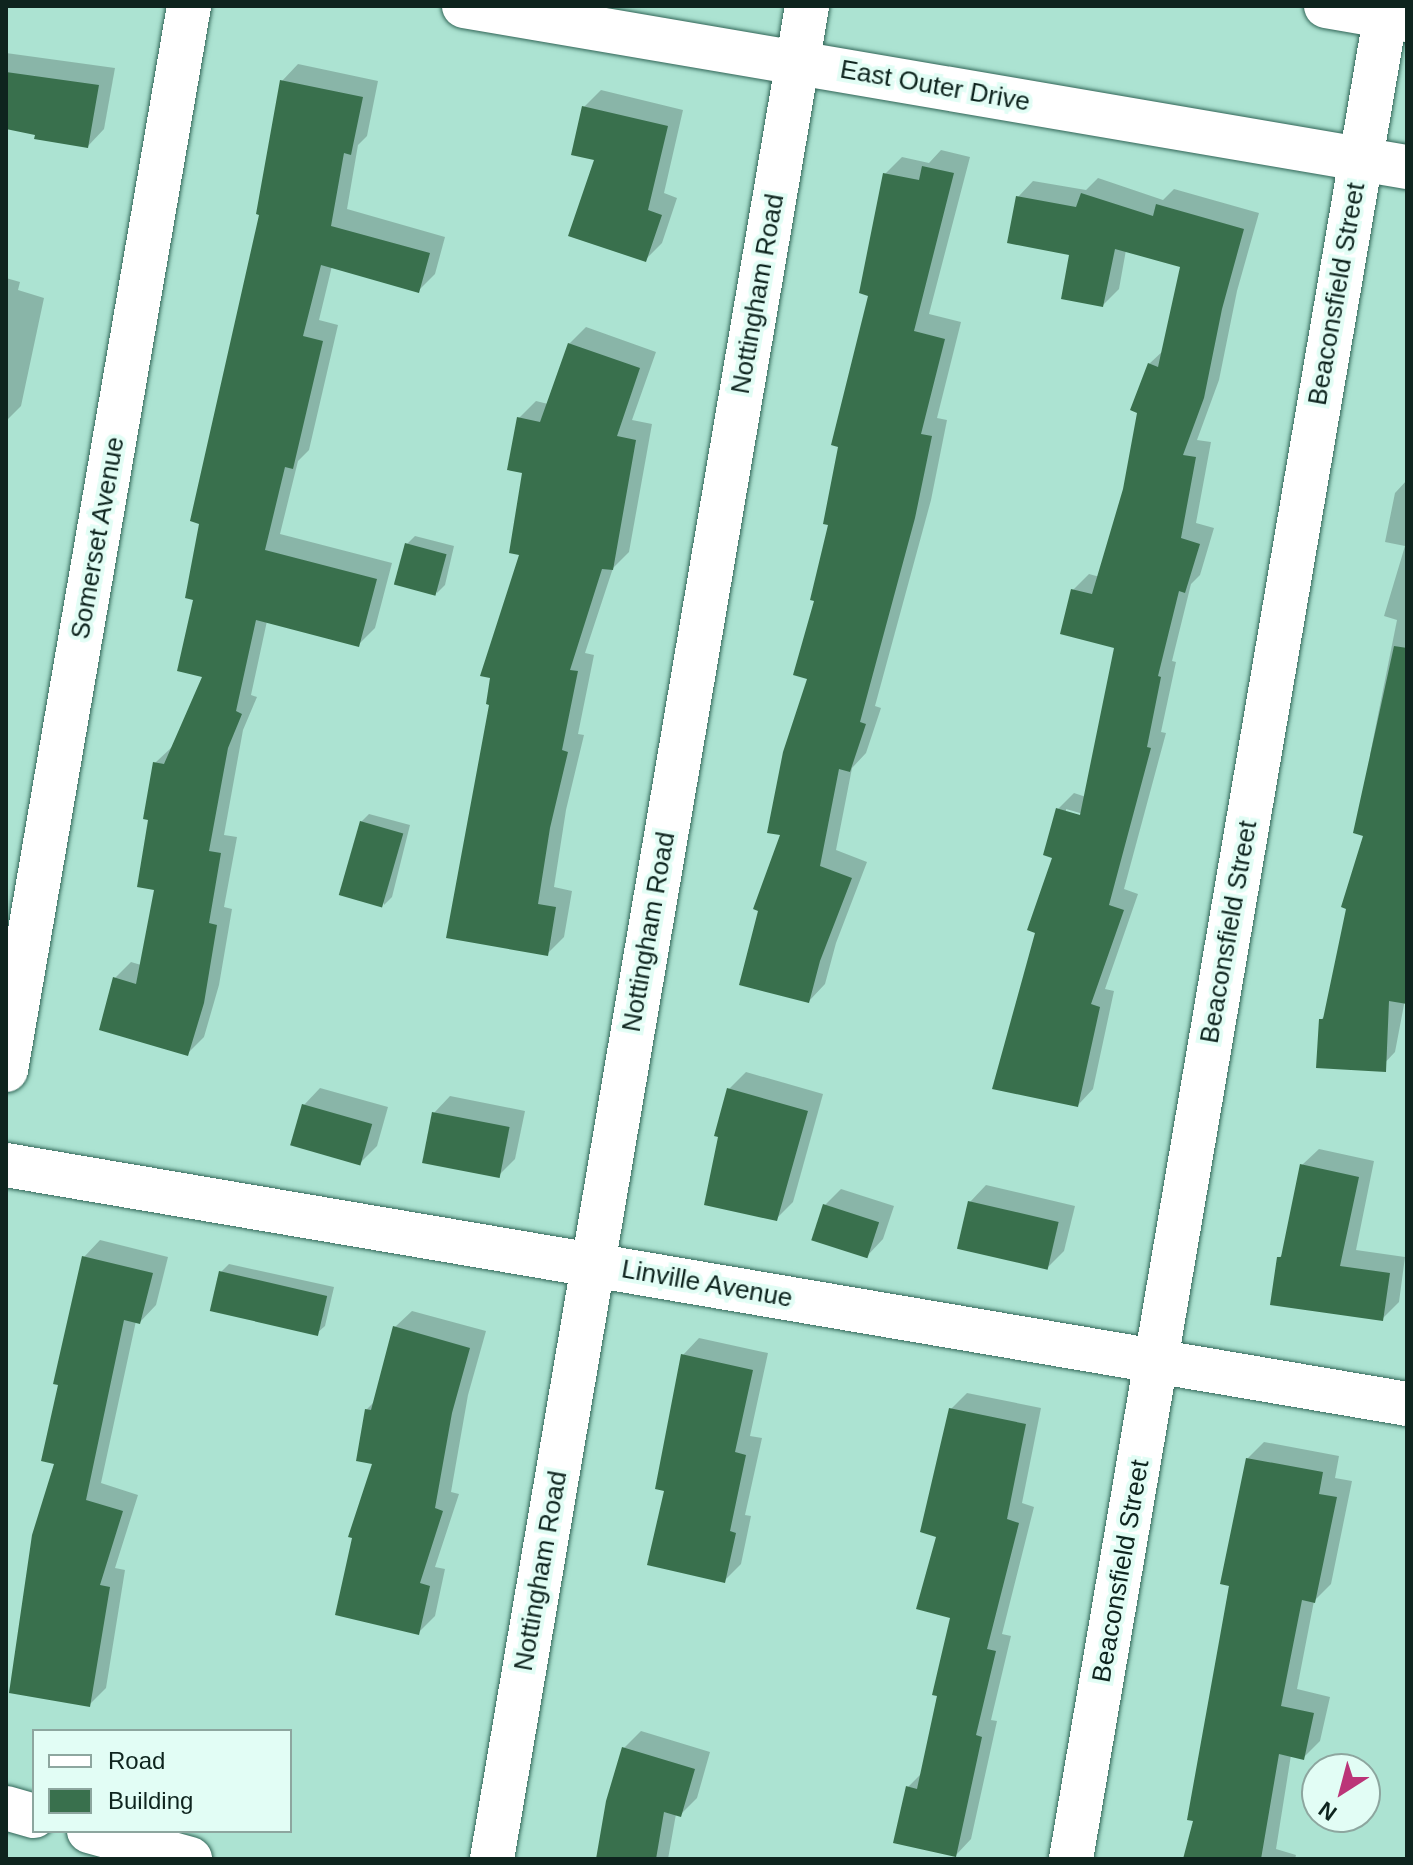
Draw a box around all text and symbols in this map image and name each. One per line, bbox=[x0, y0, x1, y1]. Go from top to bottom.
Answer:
street label: East Outer Drive bbox=[838, 54, 1032, 118]
street label: Beaconsfield Street bbox=[1302, 180, 1372, 408]
street label: Nottingham Road bbox=[725, 192, 791, 396]
street label: Somerset Avenue bbox=[65, 434, 131, 642]
street label: Beaconsfield Street bbox=[1194, 818, 1264, 1046]
street label: Nottingham Road bbox=[616, 830, 682, 1034]
street label: Linville Avenue bbox=[618, 1253, 796, 1315]
street label: Beaconsfield Street bbox=[1086, 1457, 1156, 1685]
street label: Nottingham Road bbox=[508, 1469, 574, 1673]
legend bbox=[32, 1729, 292, 1833]
text: Road bbox=[108, 1747, 165, 1774]
north arrow bbox=[1301, 1753, 1381, 1833]
text: Building bbox=[108, 1787, 193, 1814]
text: N bbox=[1314, 1796, 1342, 1826]

